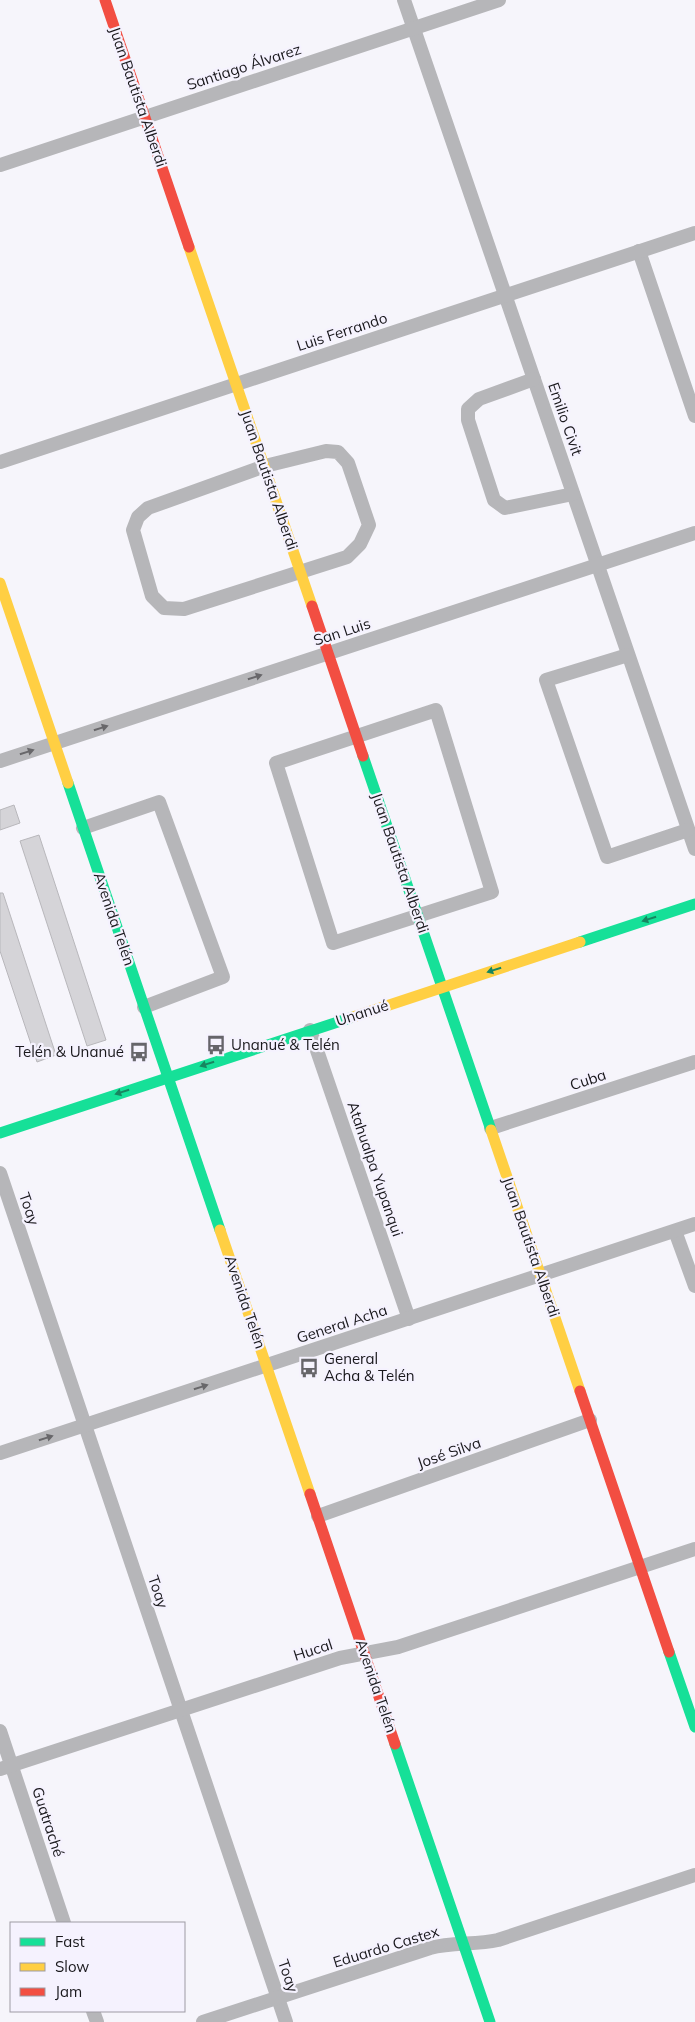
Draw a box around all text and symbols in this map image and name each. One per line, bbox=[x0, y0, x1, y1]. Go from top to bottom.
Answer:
street label: Juan Bautista Alberdi bbox=[106, 24, 171, 170]
street label: Santiago Álvarez bbox=[184, 39, 304, 94]
street label: Luis Ferrando bbox=[294, 308, 390, 355]
street label: Emilio Civit bbox=[544, 380, 587, 458]
street label: Juan Bautista Alberdi bbox=[237, 407, 302, 553]
street label: San Luis bbox=[311, 613, 373, 650]
one-way arrow bbox=[248, 673, 263, 680]
one-way arrow bbox=[94, 723, 109, 731]
one-way arrow bbox=[20, 748, 35, 755]
street label: Juan Bautista Alberdi bbox=[368, 790, 433, 936]
street label: Avenida Telén bbox=[90, 870, 139, 968]
one-way arrow bbox=[641, 916, 656, 923]
one-way arrow bbox=[487, 966, 502, 974]
street label: Unanué bbox=[333, 995, 391, 1030]
bus stop icon: Unanué & Telén bbox=[205, 1034, 227, 1056]
place label: Unanué & Telén bbox=[231, 1035, 340, 1054]
bus stop icon: Telén & Unanué bbox=[128, 1041, 150, 1063]
place label: Telén & Unanué bbox=[15, 1042, 124, 1061]
one-way arrow bbox=[199, 1061, 214, 1069]
street label: Cuba bbox=[567, 1065, 608, 1094]
one-way arrow bbox=[114, 1089, 129, 1097]
street label: Atahualpa Yupanqui bbox=[343, 1099, 408, 1239]
street label: Juan Bautista Alberdi bbox=[499, 1174, 564, 1320]
street label: Toay bbox=[15, 1190, 44, 1228]
street label: Avenida Telén bbox=[221, 1253, 270, 1351]
street label: General Acha bbox=[294, 1300, 390, 1347]
place label: General Acha & Telén bbox=[324, 1349, 415, 1385]
bus stop icon: General Acha & Telén bbox=[298, 1357, 320, 1379]
one-way arrow bbox=[193, 1383, 208, 1391]
street label: José Silva bbox=[414, 1433, 483, 1472]
one-way arrow bbox=[39, 1434, 54, 1441]
street label: Toay bbox=[144, 1573, 173, 1611]
street label: Hucal bbox=[291, 1634, 335, 1665]
street label: Avenida Telén bbox=[352, 1637, 401, 1735]
street label: Guatraché bbox=[28, 1784, 69, 1859]
street label: Eduardo Castex bbox=[331, 1921, 441, 1972]
legend bbox=[10, 1922, 185, 2012]
text: Fast bbox=[55, 1932, 85, 1951]
text: Slow bbox=[55, 1957, 89, 1976]
street label: Toay bbox=[274, 1957, 303, 1995]
text: Jam bbox=[55, 1982, 82, 2001]

